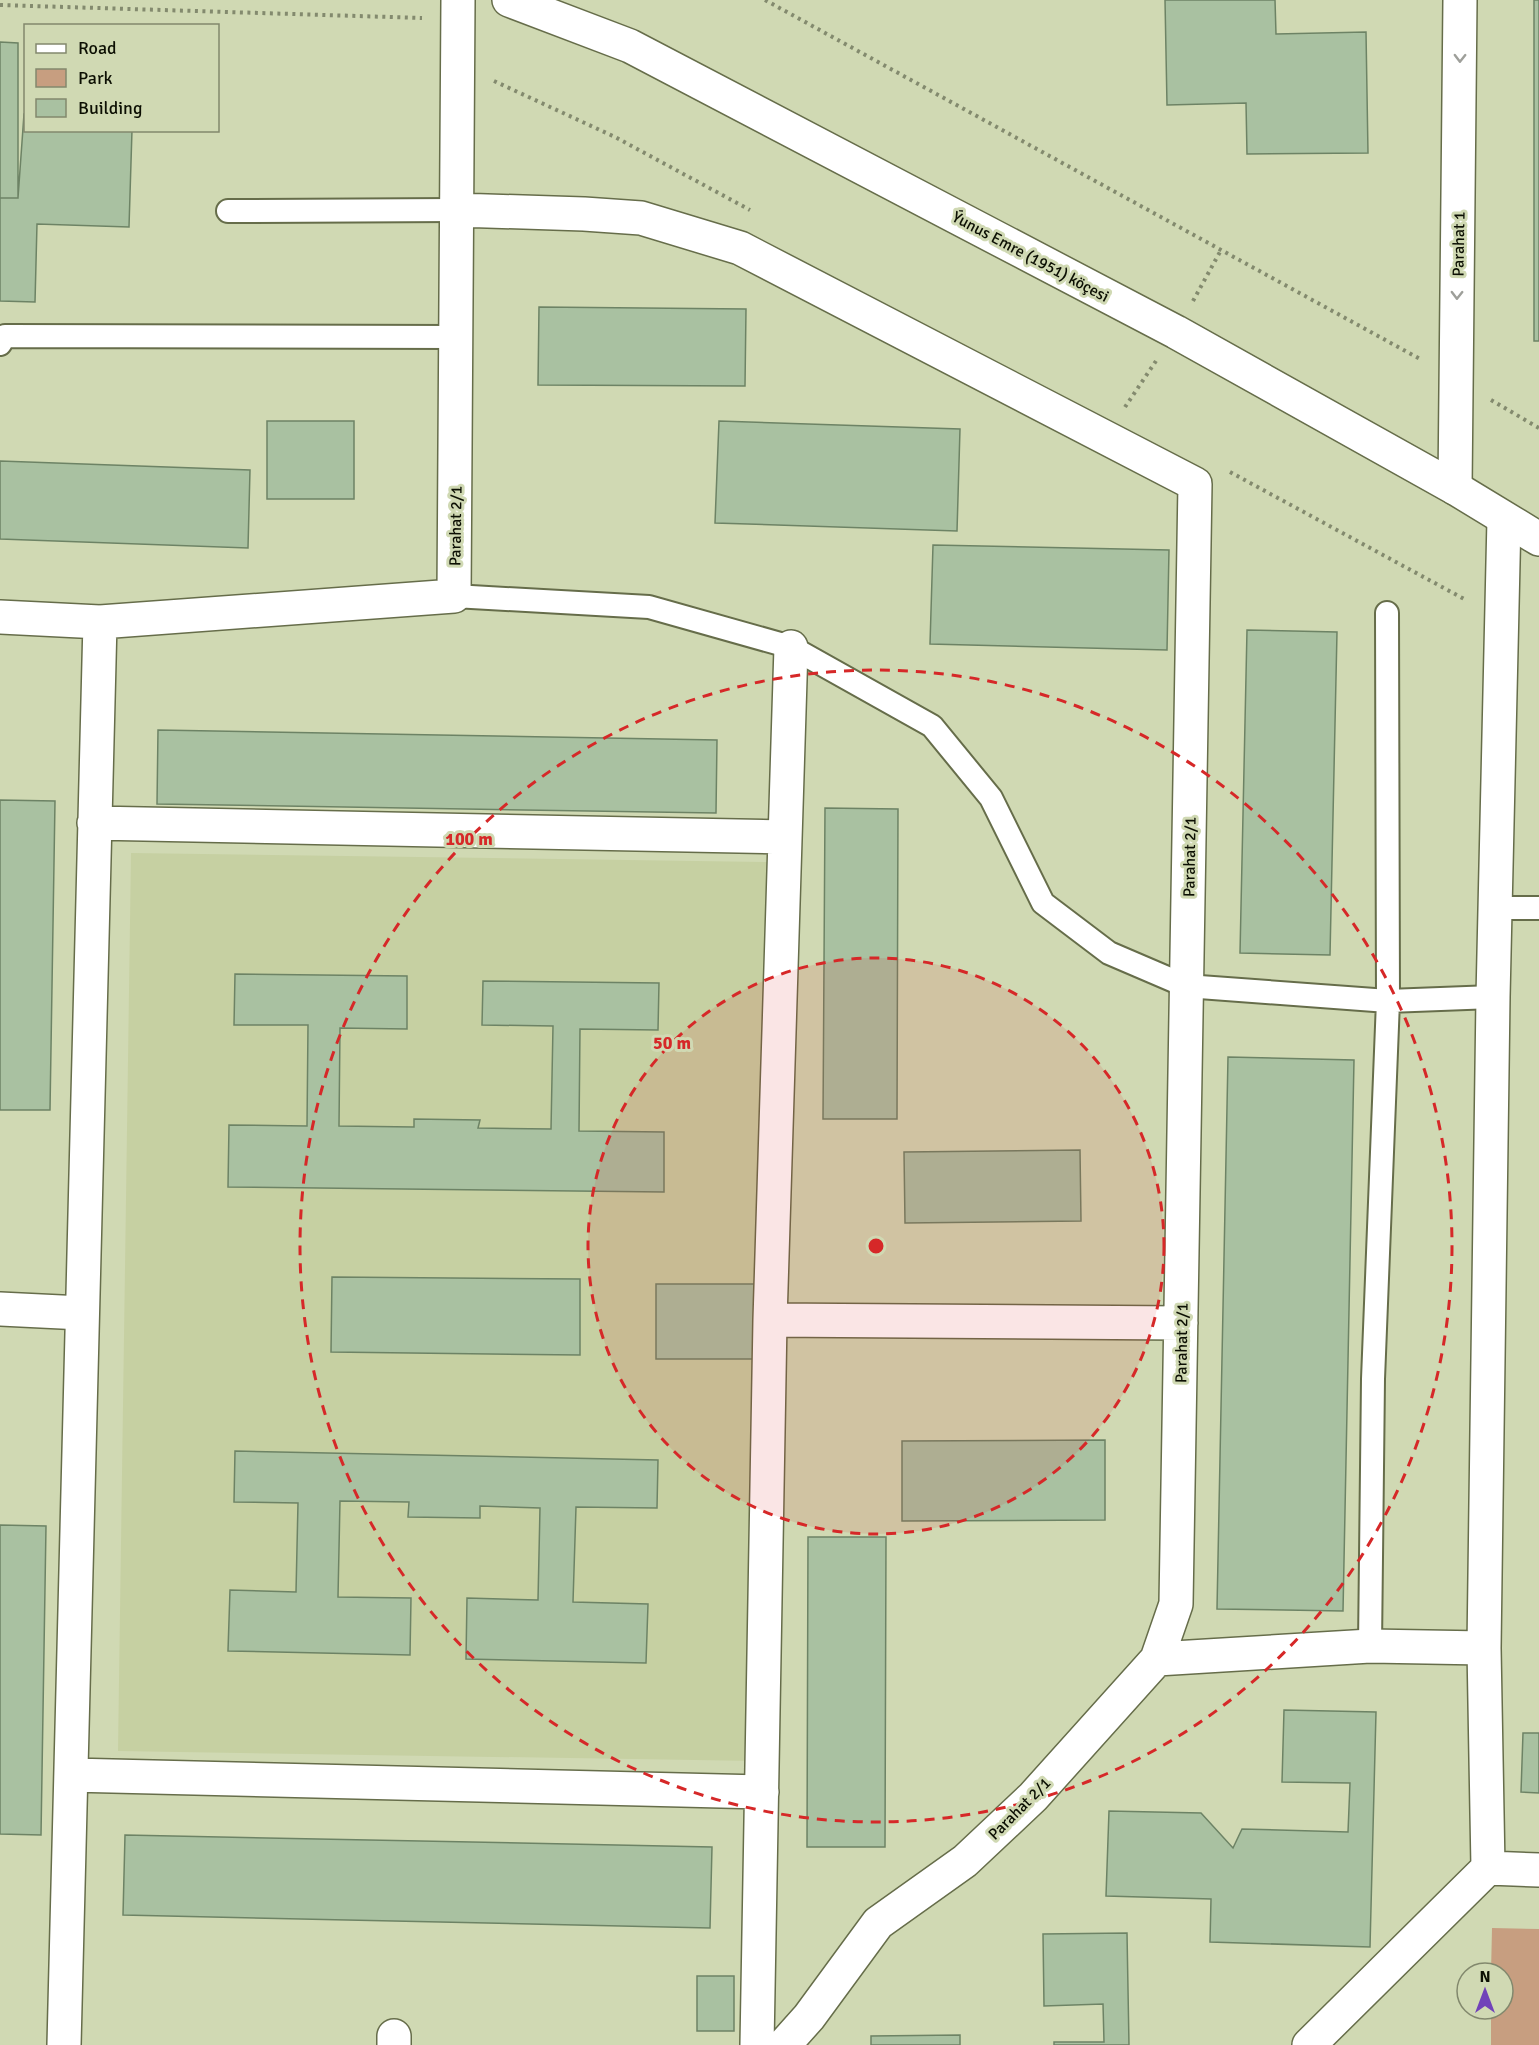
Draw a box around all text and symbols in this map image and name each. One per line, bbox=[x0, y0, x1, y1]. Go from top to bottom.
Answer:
legend bbox=[24, 24, 219, 132]
text: Road bbox=[78, 37, 117, 59]
one-way arrow bbox=[1454, 54, 1466, 63]
text: Park bbox=[78, 67, 113, 89]
text: Building bbox=[78, 97, 142, 119]
street label: Ýunus Emre (1951) köçesi bbox=[949, 207, 1112, 307]
street label: Parahat 1 bbox=[1448, 211, 1470, 277]
one-way arrow bbox=[1451, 291, 1463, 300]
street label: Parahat 2/1 bbox=[445, 486, 467, 566]
street label: Parahat 2/1 bbox=[1179, 817, 1201, 897]
text: 100 m bbox=[445, 828, 493, 850]
text: 50 m bbox=[653, 1032, 691, 1054]
centre of rings bbox=[866, 1236, 886, 1256]
street label: Parahat 2/1 bbox=[1171, 1303, 1193, 1383]
street label: Parahat 2/1 bbox=[984, 1773, 1055, 1844]
north arrow bbox=[1455, 1961, 1515, 2021]
text: N bbox=[1479, 1967, 1491, 1987]

